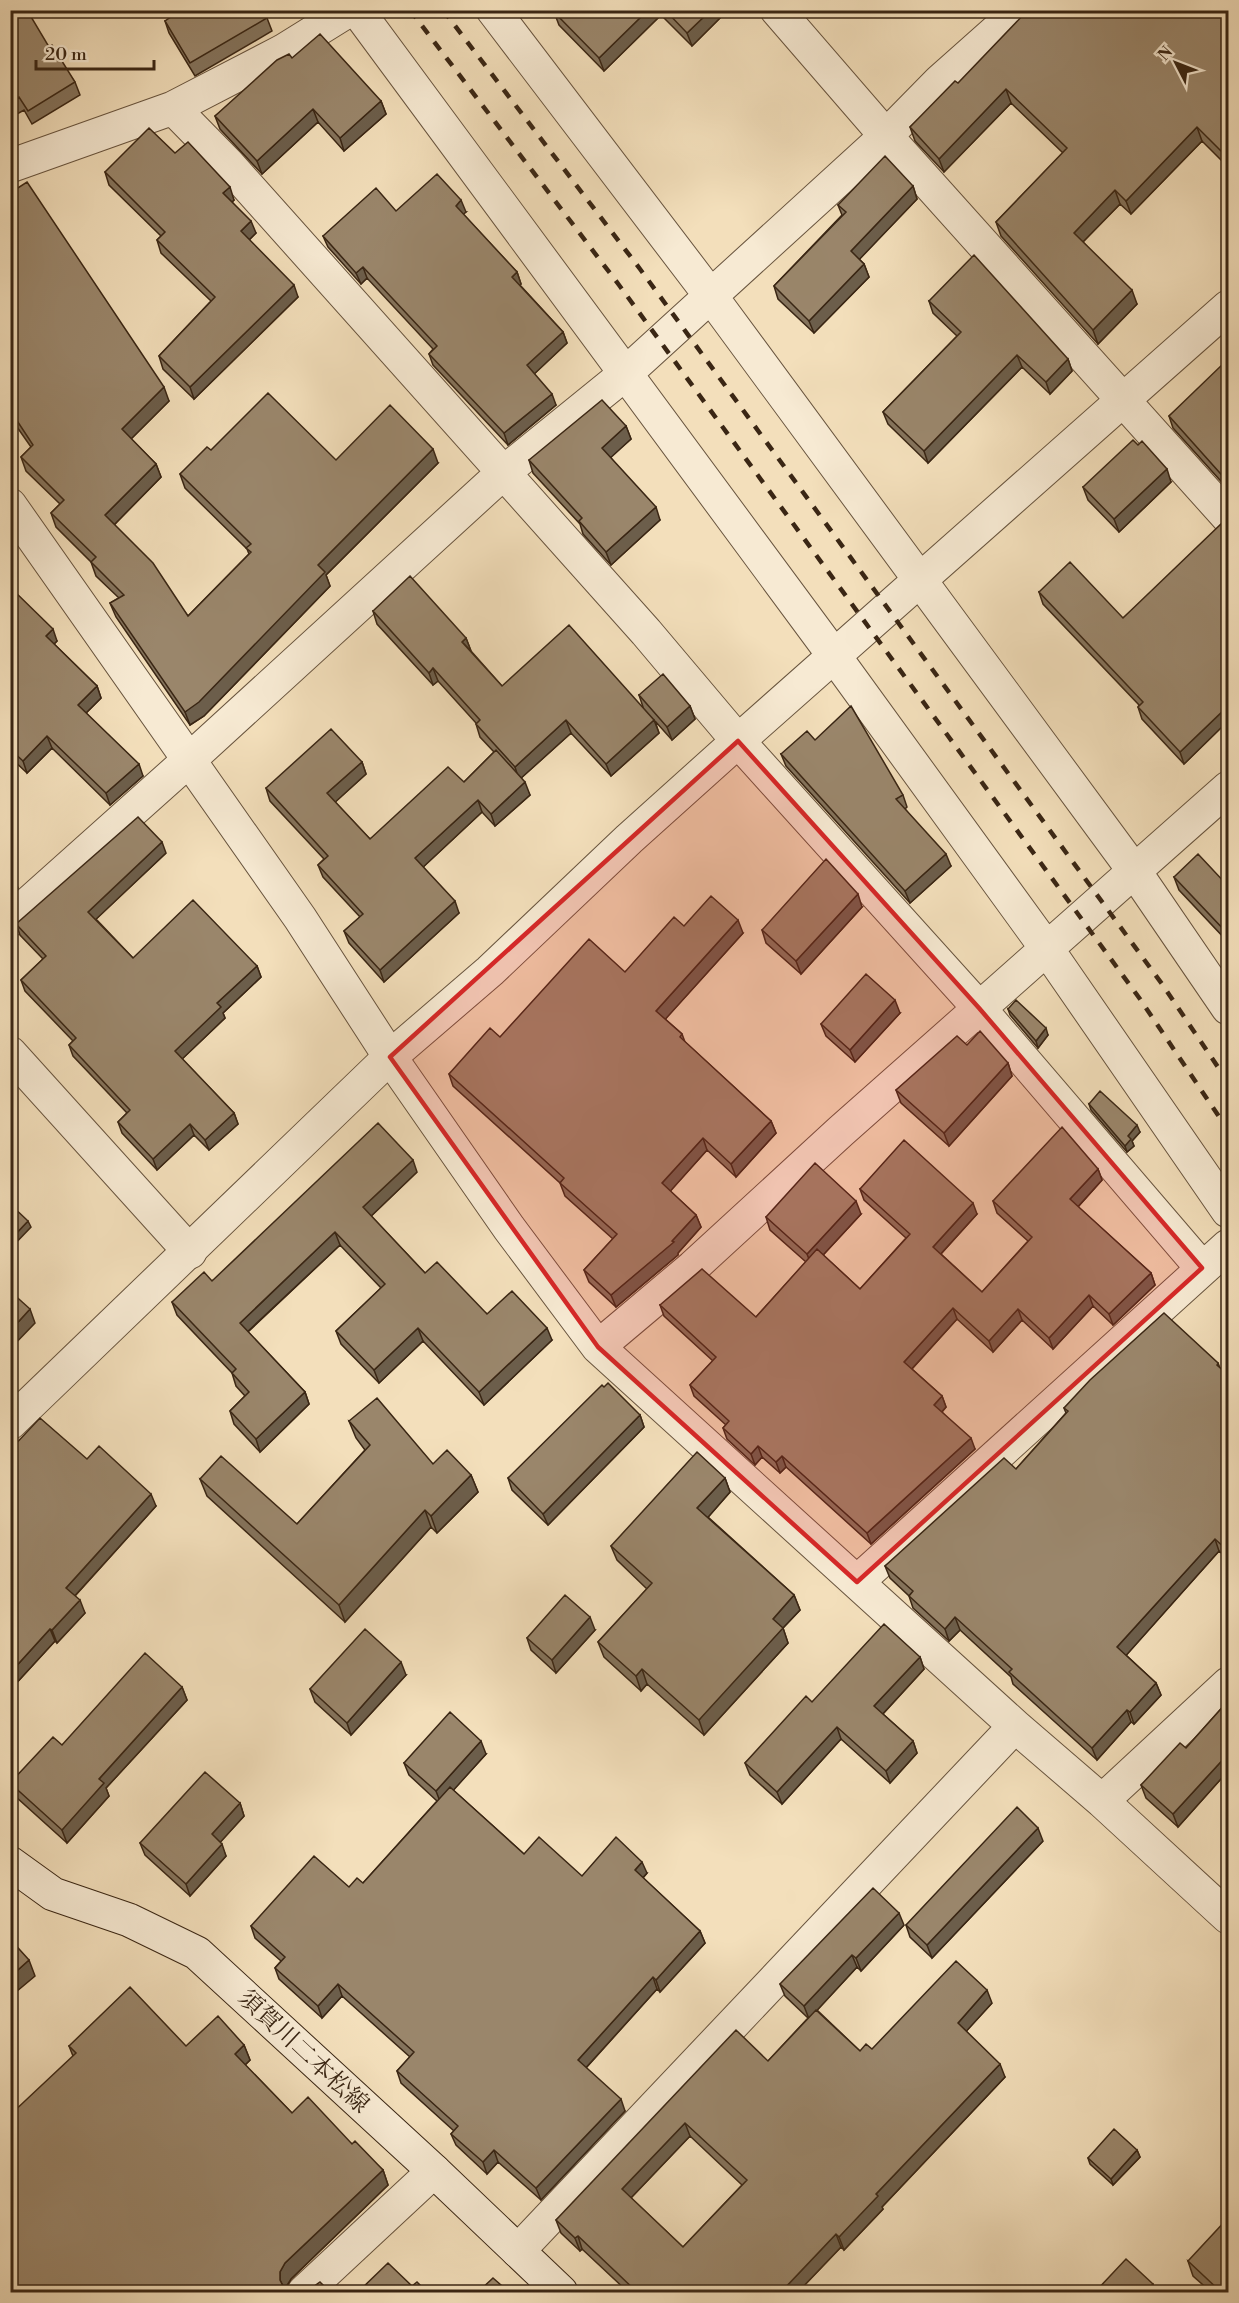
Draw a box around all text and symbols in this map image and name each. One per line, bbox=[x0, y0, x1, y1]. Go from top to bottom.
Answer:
scale bar bbox=[36, 33, 154, 71]
north arrow bbox=[1146, 33, 1206, 93]
text: N bbox=[1154, 42, 1177, 65]
text: 20 m bbox=[45, 43, 87, 66]
street label: 須賀川二本松線 bbox=[232, 1983, 375, 2120]

